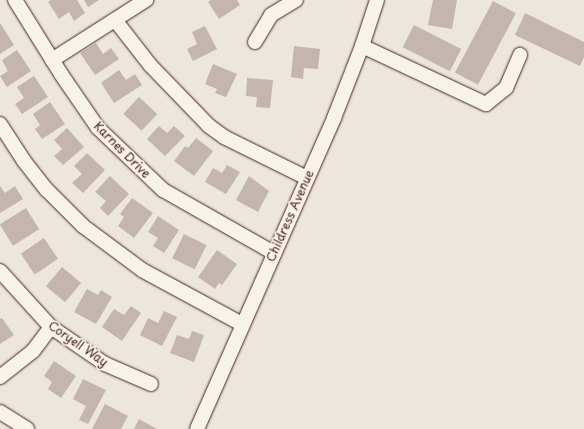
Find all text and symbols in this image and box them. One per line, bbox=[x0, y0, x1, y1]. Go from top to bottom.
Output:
street label: Karnes Drive bbox=[91, 119, 153, 181]
street label: Childress Avenue bbox=[263, 168, 317, 264]
street label: Coryell Way bbox=[45, 318, 111, 370]

